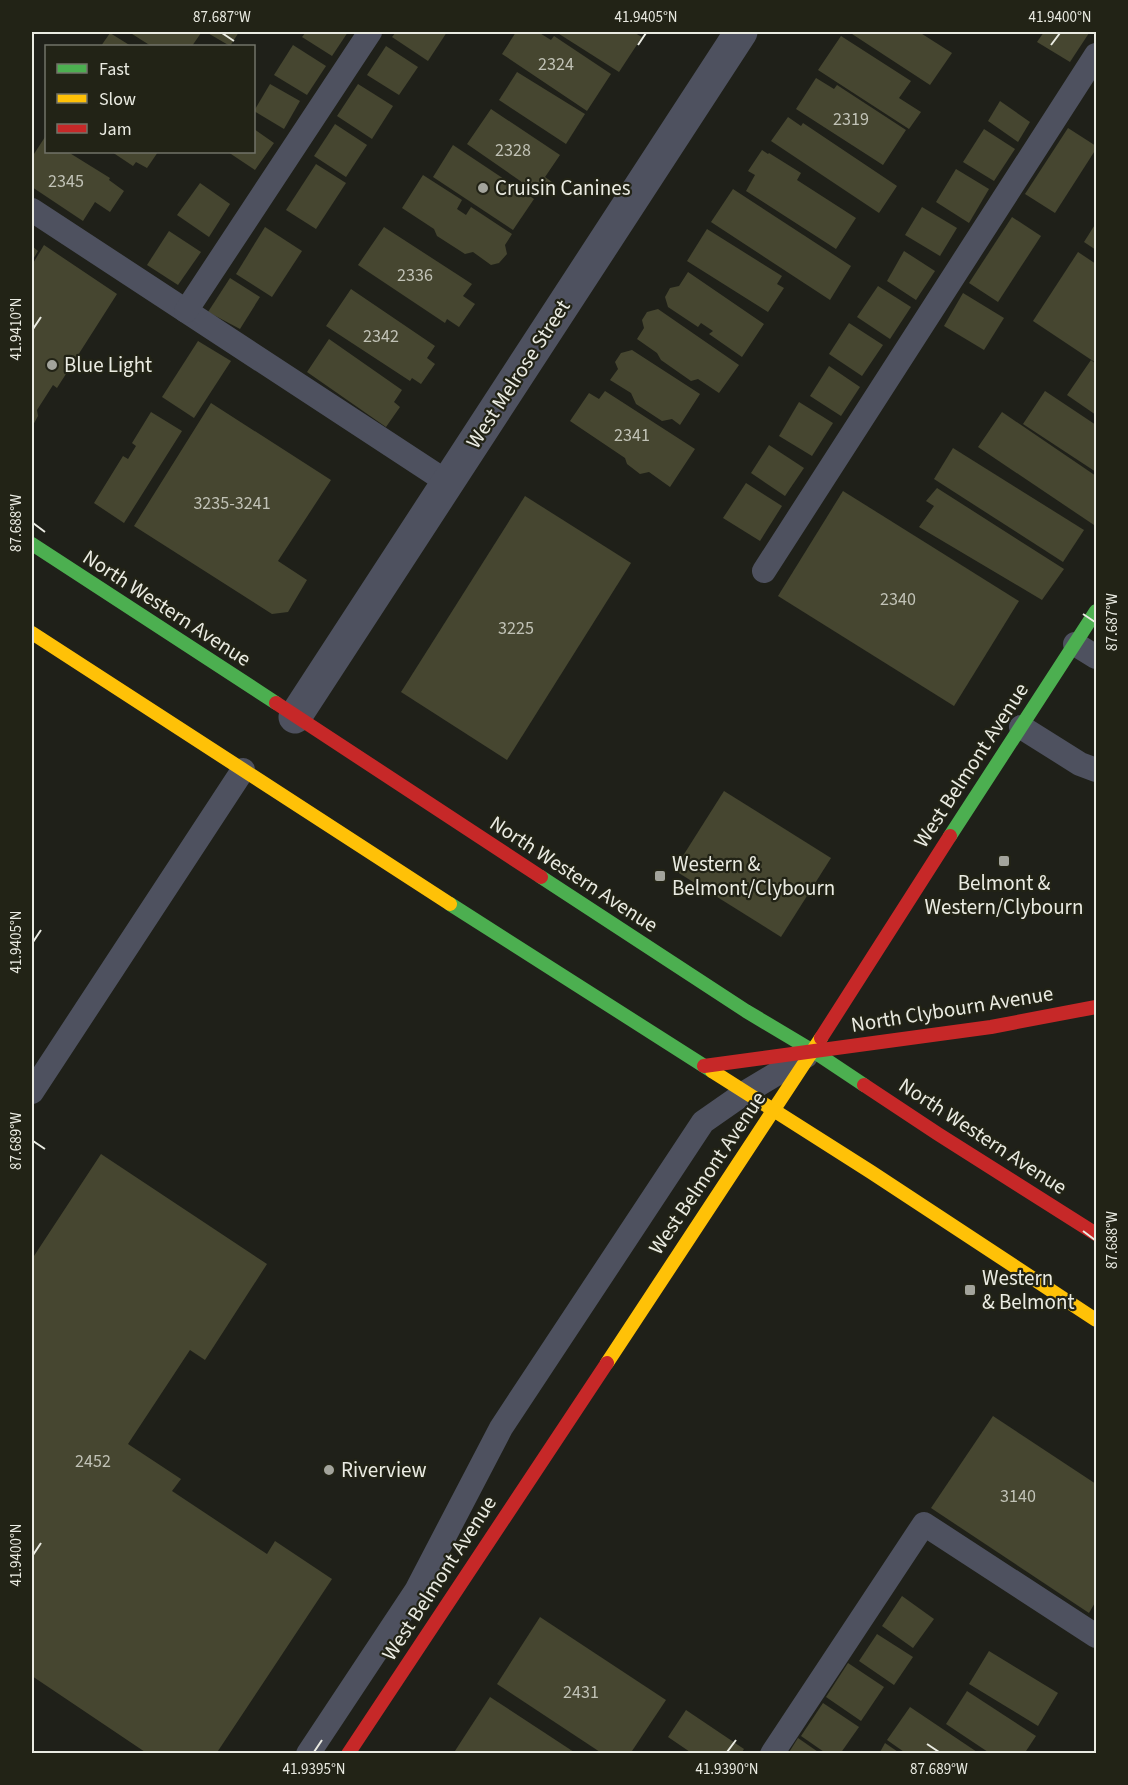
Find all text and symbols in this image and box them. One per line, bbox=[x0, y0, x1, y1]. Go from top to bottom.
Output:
text: 87.687°W bbox=[193, 7, 251, 28]
text: 41.9405°N bbox=[614, 7, 678, 28]
text: 41.9400°N bbox=[1028, 7, 1092, 28]
legend bbox=[45, 45, 255, 153]
house number: 2324 bbox=[538, 52, 574, 77]
text: Fast bbox=[99, 57, 130, 82]
text: Slow bbox=[99, 87, 136, 112]
house number: 2319 bbox=[833, 107, 869, 132]
text: Jam bbox=[99, 117, 132, 142]
house number: 2328 bbox=[495, 138, 531, 163]
house number: 2345 bbox=[48, 169, 84, 194]
place label: Cruisin Canines bbox=[495, 173, 631, 203]
marker: Cruisin Canines bbox=[476, 181, 490, 195]
house number: 2336 bbox=[397, 263, 433, 288]
street label: West Melrose Street bbox=[459, 294, 577, 454]
text: 41.9410°N bbox=[6, 297, 27, 361]
house number: 2342 bbox=[363, 324, 399, 349]
place label: Blue Light bbox=[64, 350, 152, 380]
marker: Blue Light bbox=[45, 358, 59, 372]
house number: 2341 bbox=[614, 423, 650, 448]
house number: 3235-3241 bbox=[193, 491, 271, 516]
text: 87.688°W bbox=[6, 494, 27, 552]
street label: North Western Avenue bbox=[77, 542, 257, 674]
house number: 2340 bbox=[880, 587, 916, 612]
text: 87.687°W bbox=[1102, 593, 1123, 651]
house number: 3225 bbox=[498, 616, 534, 641]
street label: West Belmont Avenue bbox=[906, 677, 1036, 853]
street label: North Western Avenue bbox=[484, 808, 664, 940]
place label: Western & Belmont/Clybourn bbox=[672, 849, 835, 903]
marker: Belmont & Western/Clybourn bbox=[997, 854, 1011, 868]
place label: Belmont & Western/Clybourn bbox=[925, 868, 1083, 922]
marker: Western & Belmont/Clybourn bbox=[653, 869, 667, 883]
text: 41.9405°N bbox=[6, 910, 27, 974]
street label: North Clybourn Avenue bbox=[849, 978, 1055, 1040]
street label: North Western Avenue bbox=[893, 1070, 1073, 1202]
street label: West Belmont Avenue bbox=[641, 1085, 773, 1261]
text: 87.689°W bbox=[6, 1112, 27, 1170]
text: 87.688°W bbox=[1102, 1211, 1123, 1269]
place label: Western & Belmont bbox=[982, 1263, 1074, 1317]
marker: Western & Belmont bbox=[963, 1283, 977, 1297]
house number: 2452 bbox=[75, 1449, 111, 1474]
place label: Riverview bbox=[341, 1455, 427, 1485]
marker: Riverview bbox=[322, 1463, 336, 1477]
house number: 3140 bbox=[1000, 1484, 1036, 1509]
street label: West Belmont Avenue bbox=[374, 1490, 504, 1666]
text: 41.9400°N bbox=[6, 1523, 27, 1587]
house number: 2431 bbox=[563, 1680, 599, 1705]
text: 41.9395°N bbox=[282, 1759, 346, 1780]
text: 41.9390°N bbox=[695, 1759, 759, 1780]
text: 87.689°W bbox=[910, 1759, 968, 1780]

